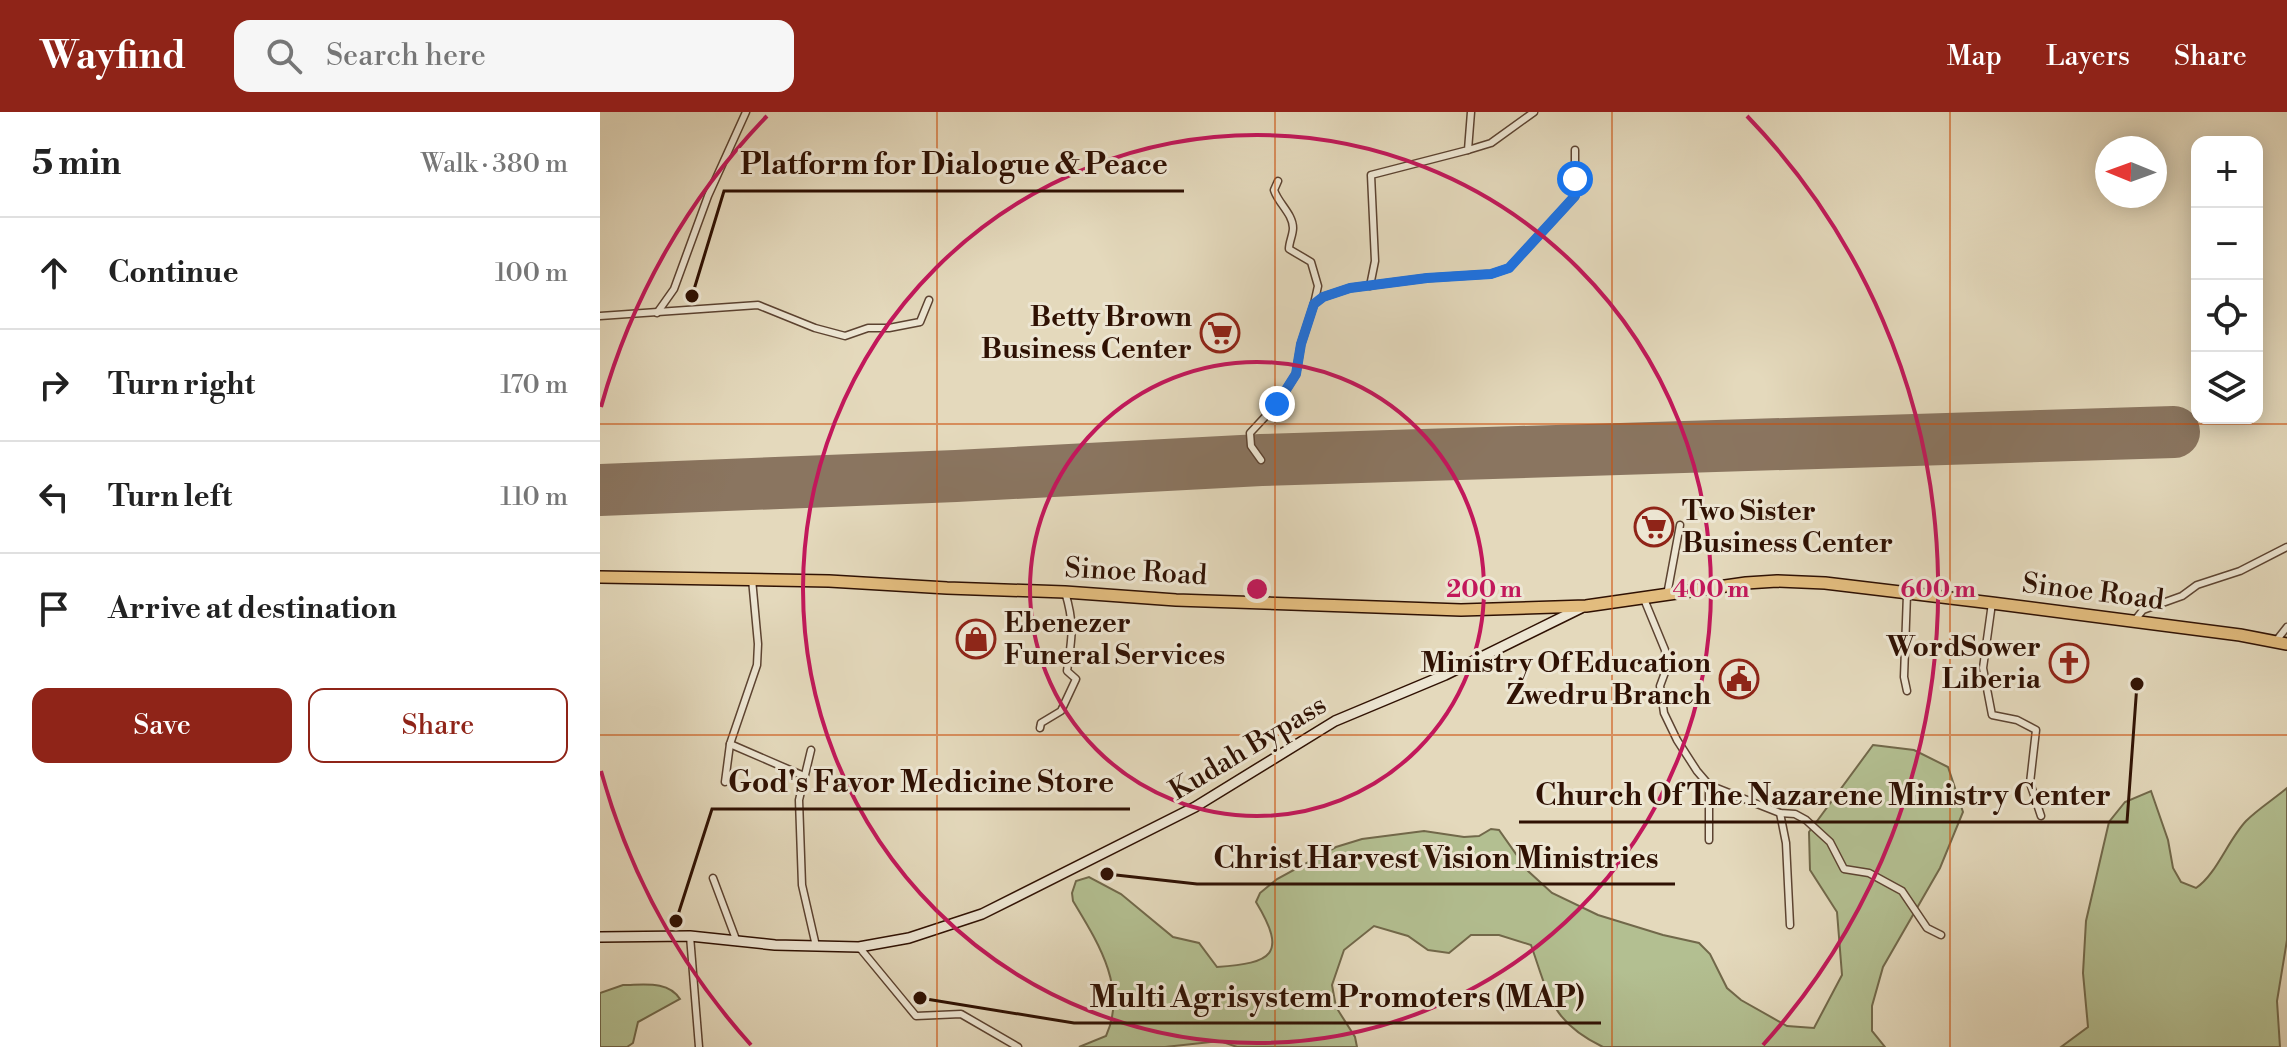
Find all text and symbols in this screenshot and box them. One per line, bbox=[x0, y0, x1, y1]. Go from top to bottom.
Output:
search box bbox=[234, 20, 794, 92]
text: Wayfind bbox=[40, 33, 186, 80]
icon: search bbox=[262, 34, 306, 78]
text: Search here bbox=[326, 37, 486, 75]
text: Map bbox=[1947, 39, 2002, 74]
text: Layers bbox=[2046, 39, 2130, 74]
text: Share bbox=[2174, 39, 2247, 74]
north arrow bbox=[2095, 136, 2167, 208]
map controls bbox=[2191, 136, 2263, 424]
button: + bbox=[2191, 136, 2263, 208]
callout: Platform for Dialogue & Peace bbox=[724, 137, 1184, 191]
text: 5 min bbox=[32, 143, 121, 185]
text: Platform for Dialogue & Peace bbox=[740, 146, 1168, 184]
text: Walk · 380 m bbox=[421, 148, 568, 180]
route start bbox=[1557, 161, 1593, 197]
button: − bbox=[2191, 208, 2263, 280]
icon: ahead bbox=[32, 251, 76, 295]
text: Continue bbox=[108, 254, 239, 292]
text: 100 m bbox=[495, 257, 568, 289]
button: locate bbox=[2191, 280, 2263, 352]
place label: Betty Brown Business Center bbox=[981, 300, 1192, 367]
supermarket icon: Betty Brown Business Center bbox=[1199, 312, 1241, 354]
button: layers bbox=[2191, 352, 2263, 424]
icon: right bbox=[32, 363, 76, 407]
text: Turn right bbox=[108, 366, 255, 404]
text: 170 m bbox=[500, 369, 568, 401]
route end bbox=[1259, 386, 1295, 422]
icon: left bbox=[32, 475, 76, 519]
text: Turn left bbox=[108, 478, 232, 516]
text: 110 m bbox=[500, 481, 568, 513]
place label: Two Sister Business Center bbox=[1682, 494, 1893, 561]
supermarket icon: Two Sister Business Center bbox=[1633, 506, 1675, 548]
street label: Sinoe Road bbox=[1064, 551, 1208, 593]
street label: Sinoe Road bbox=[2020, 566, 2166, 618]
centre of rings bbox=[1243, 575, 1271, 603]
text: 200 m bbox=[1446, 575, 1522, 605]
text: 400 m bbox=[1673, 575, 1749, 605]
text: 600 m bbox=[1900, 575, 1976, 605]
icon: arrive bbox=[32, 587, 76, 631]
text: Arrive at destination bbox=[108, 590, 397, 628]
place label: Ebenezer Funeral Services bbox=[1004, 606, 1225, 673]
shop icon: Ebenezer Funeral Services bbox=[955, 618, 997, 660]
place label: WordSower Liberia bbox=[1885, 630, 2042, 697]
church icon: WordSower Liberia bbox=[2048, 642, 2090, 684]
place label: Ministry Of Education Zwedru Branch bbox=[1420, 646, 1711, 713]
public building icon: Ministry Of Education Zwedru Branch bbox=[1718, 658, 1760, 700]
street label: Kudah Bypass bbox=[1163, 687, 1333, 809]
button: Save bbox=[32, 688, 292, 763]
button: Share bbox=[308, 688, 568, 763]
callout: God's Favor Medicine Store bbox=[712, 755, 1130, 809]
text: God's Favor Medicine Store bbox=[728, 764, 1114, 802]
callout: Church Of The Nazarene Ministry Center bbox=[1519, 768, 2127, 822]
text: Church Of The Nazarene Ministry Center bbox=[1535, 777, 2111, 815]
callout: Christ Harvest Vision Ministries bbox=[1197, 830, 1675, 884]
text: Christ Harvest Vision Ministries bbox=[1213, 840, 1659, 878]
callout: Multi Agrisystem Promoters (MAP) bbox=[1074, 969, 1601, 1023]
text: Multi Agrisystem Promoters (MAP) bbox=[1090, 979, 1584, 1017]

